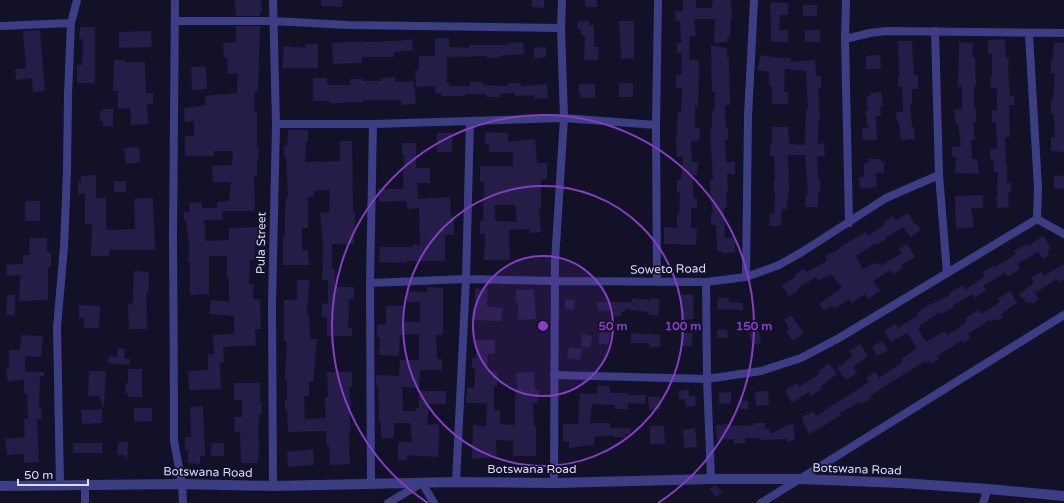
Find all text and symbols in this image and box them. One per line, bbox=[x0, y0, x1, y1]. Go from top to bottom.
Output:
street label: Pula Street bbox=[253, 211, 269, 274]
street label: Soweto Road bbox=[630, 261, 706, 277]
centre of rings bbox=[536, 319, 550, 333]
text: 50 m bbox=[598, 319, 628, 333]
text: 100 m bbox=[665, 319, 701, 333]
text: 150 m bbox=[736, 319, 772, 333]
street label: Botswana Road bbox=[812, 460, 902, 478]
scale bar bbox=[18, 461, 88, 487]
street label: Botswana Road bbox=[487, 462, 577, 476]
street label: Botswana Road bbox=[163, 464, 253, 480]
text: 50 m bbox=[24, 468, 53, 482]

